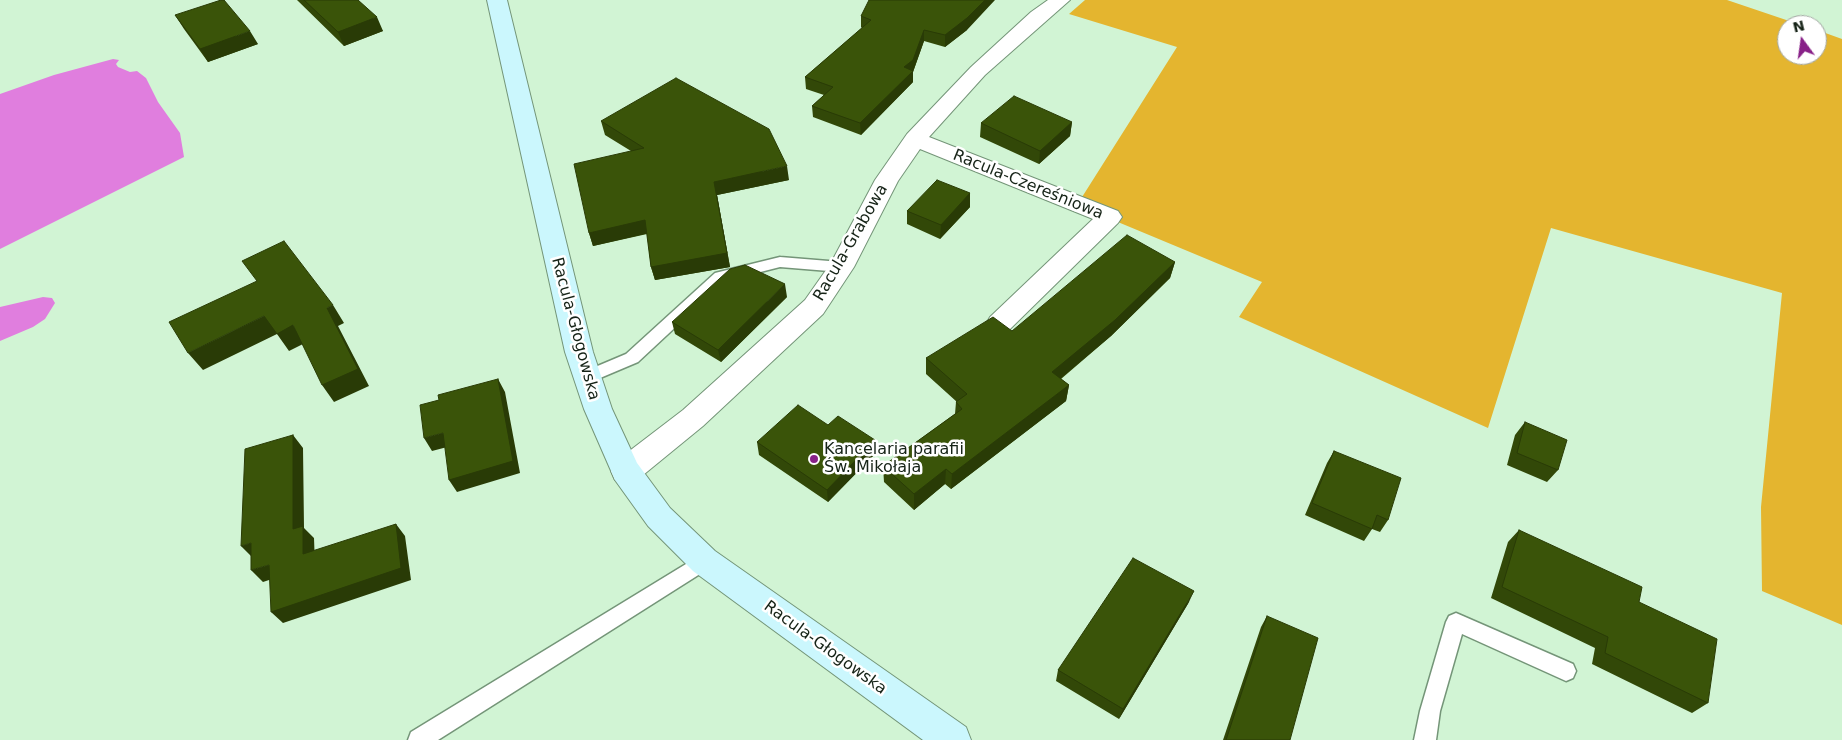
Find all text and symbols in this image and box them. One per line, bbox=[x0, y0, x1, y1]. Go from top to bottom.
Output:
north arrow bbox=[1777, 15, 1827, 65]
text: N bbox=[1791, 17, 1806, 36]
street label: Racula-Czereśniowa bbox=[950, 146, 1106, 224]
street label: Racula-Grabowa bbox=[810, 181, 892, 305]
street label: Racula-Głogowska bbox=[547, 256, 603, 402]
place label: Kancelaria parafii Św. Mikołaja bbox=[824, 440, 964, 478]
marker: Kancelaria parafii Św. Mikołaja bbox=[808, 453, 820, 465]
street label: Racula-Głogowska bbox=[760, 597, 890, 699]

